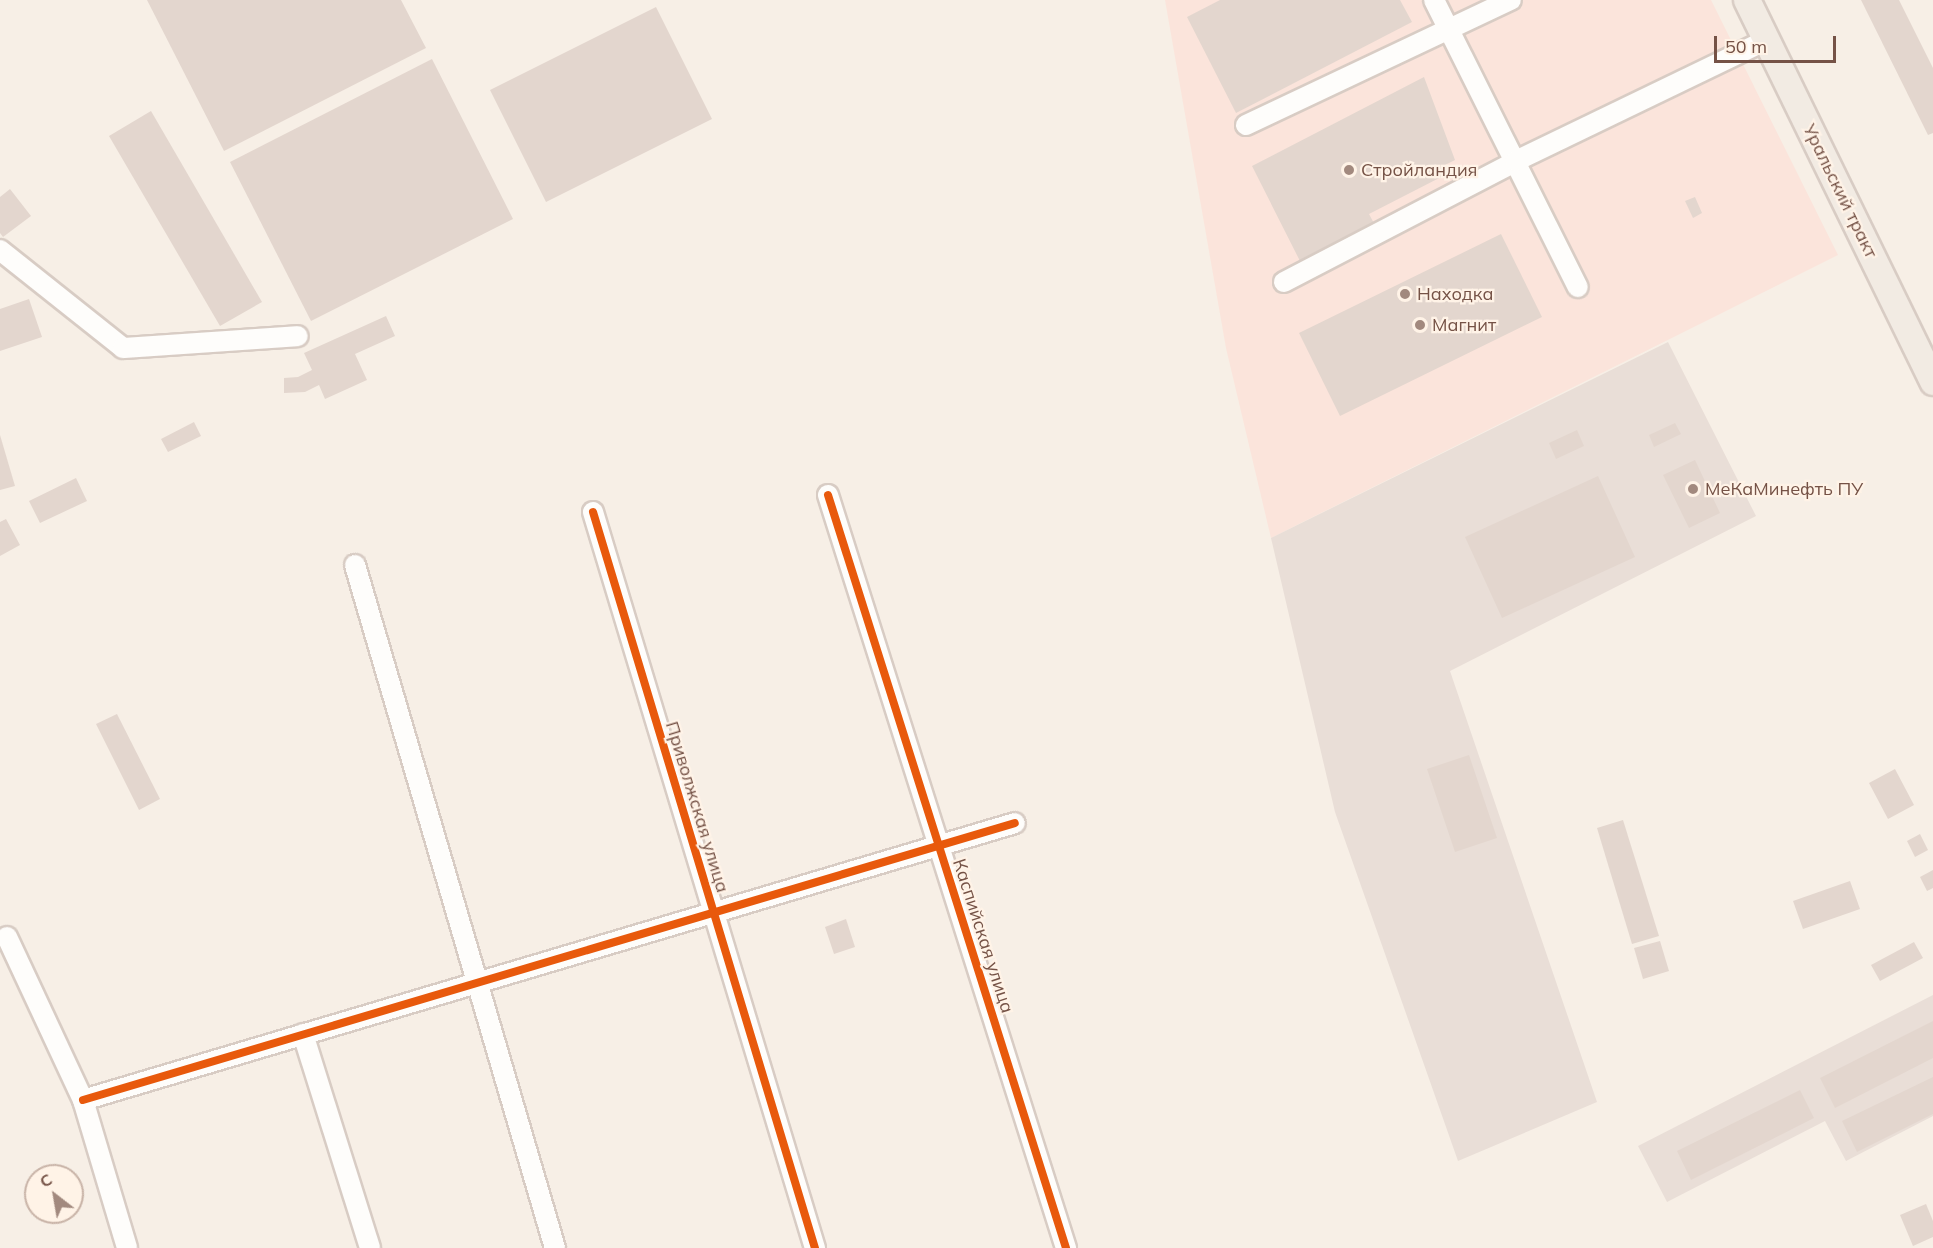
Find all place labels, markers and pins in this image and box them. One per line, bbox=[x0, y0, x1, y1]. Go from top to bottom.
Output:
place label: Стройландия bbox=[1361, 159, 1477, 181]
marker: Стройландия bbox=[1342, 163, 1356, 177]
place label: Находка bbox=[1417, 283, 1493, 305]
marker: Находка bbox=[1398, 287, 1412, 301]
place label: Магнит bbox=[1432, 314, 1496, 336]
marker: Магнит bbox=[1413, 318, 1427, 332]
place label: МеКаМинефть ПУ bbox=[1705, 478, 1863, 500]
marker: МеКаМинефть ПУ bbox=[1686, 482, 1700, 496]

